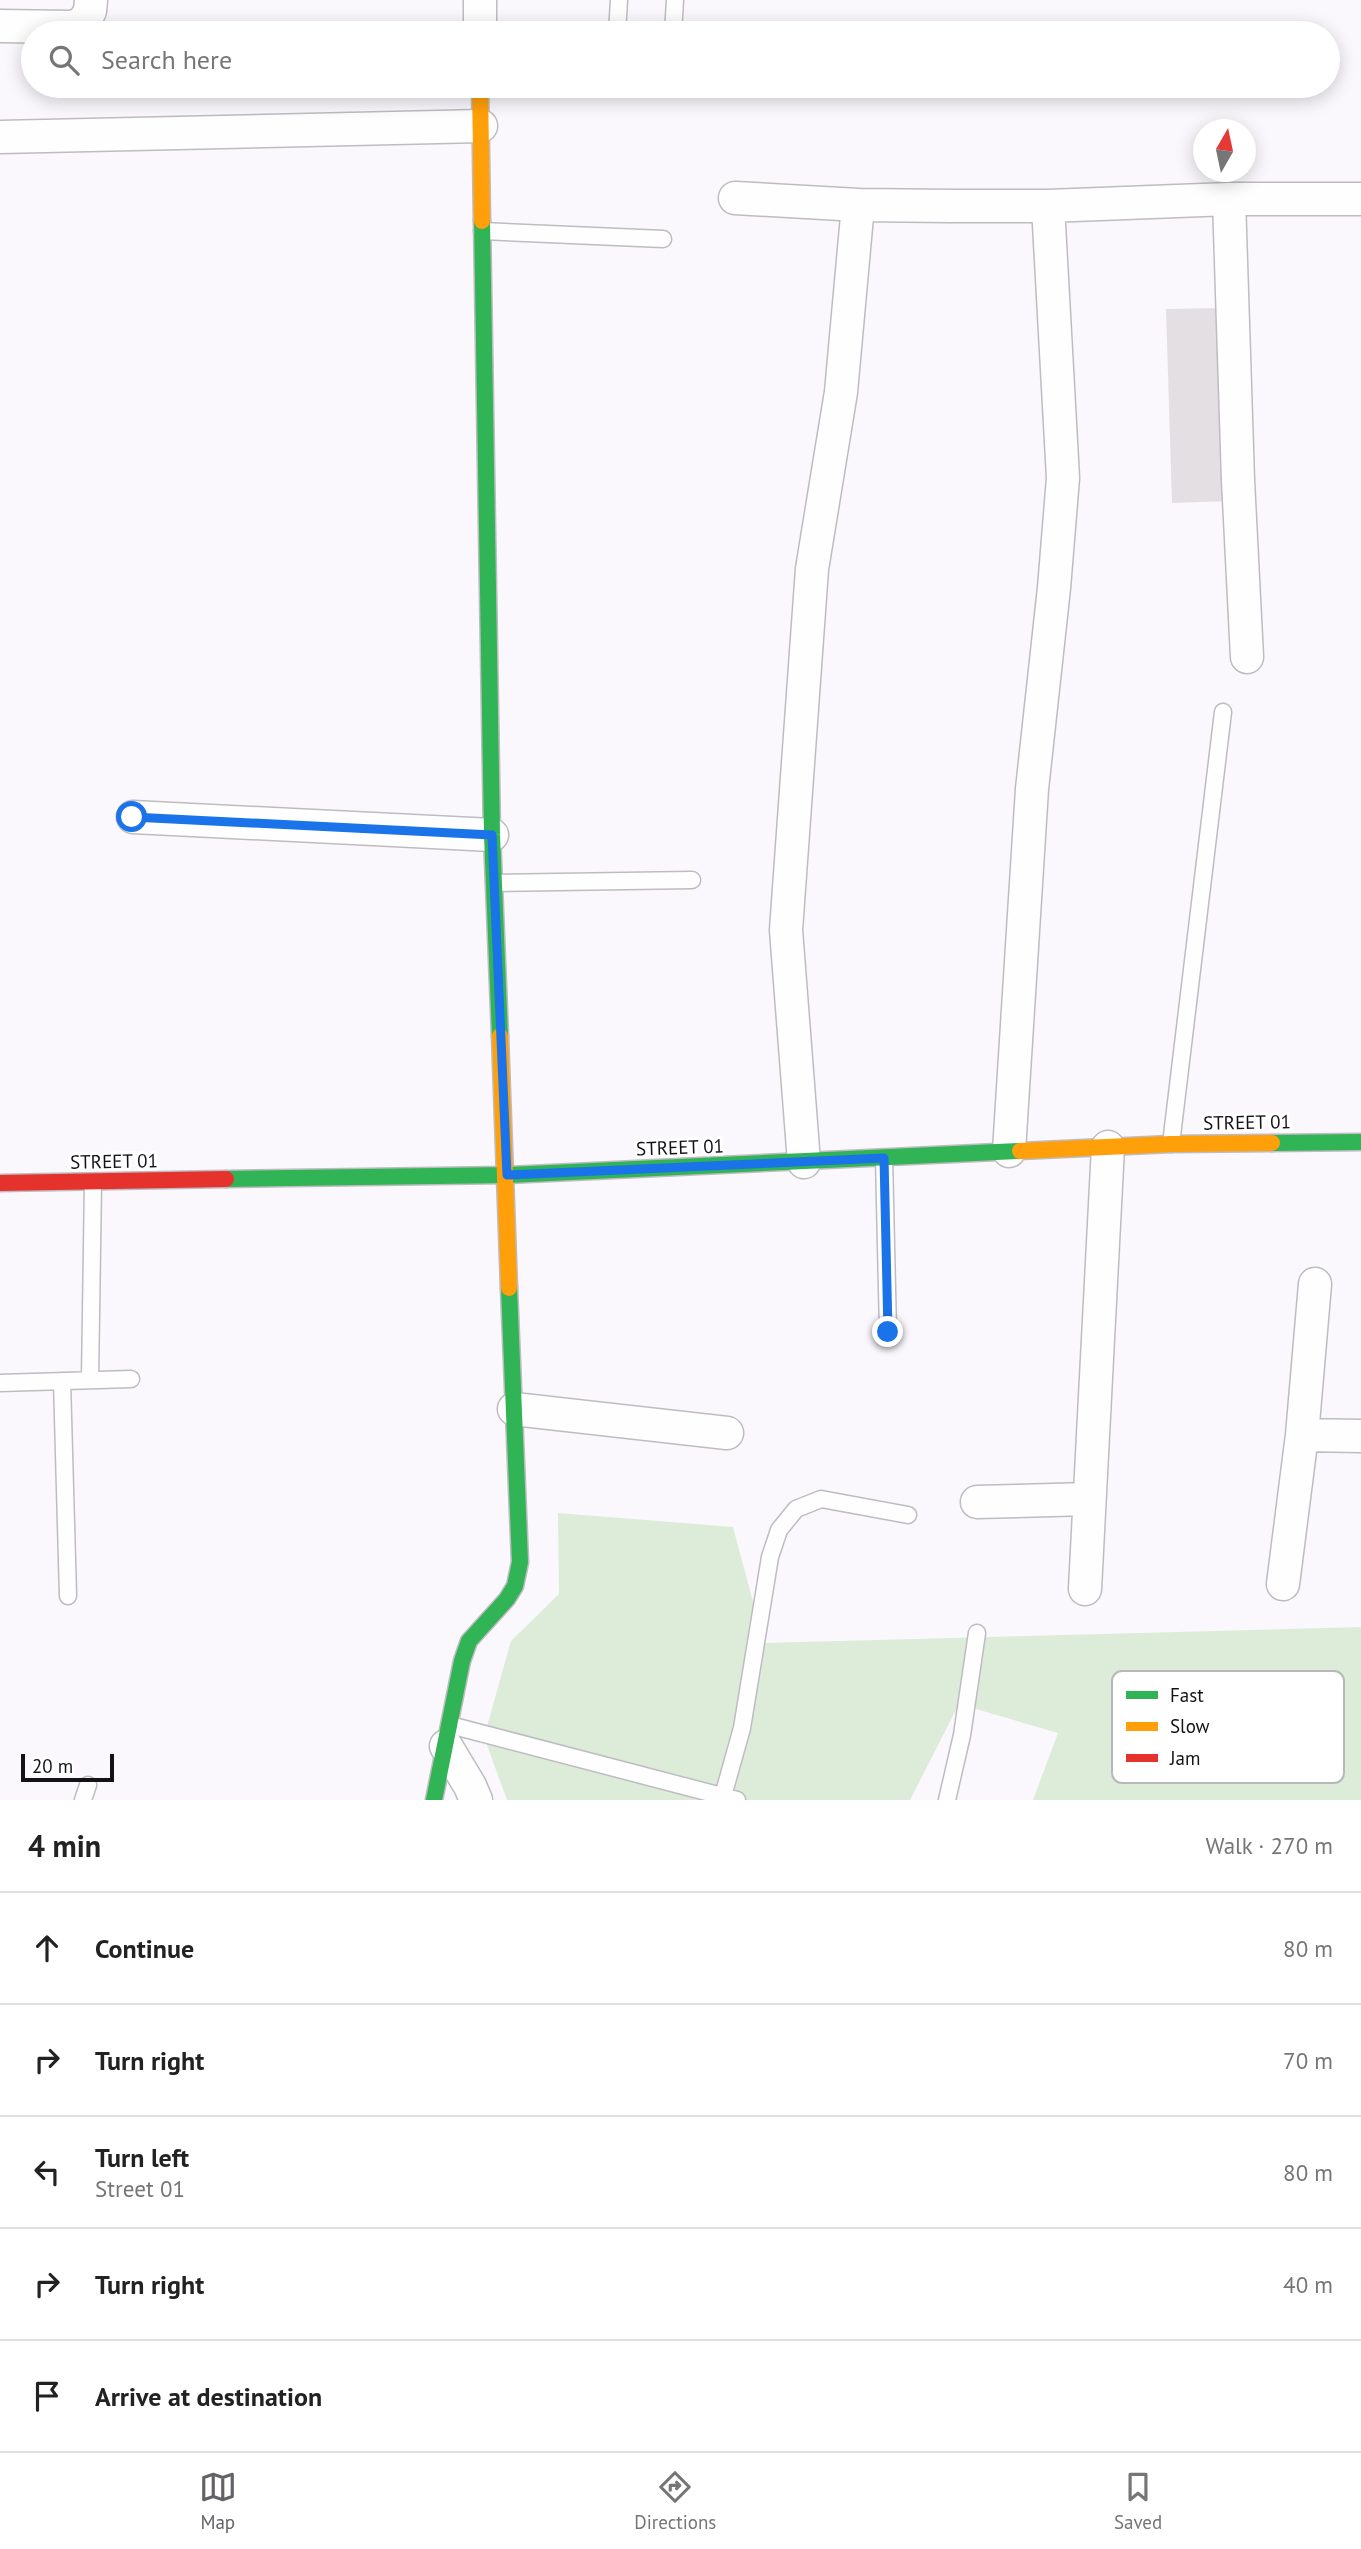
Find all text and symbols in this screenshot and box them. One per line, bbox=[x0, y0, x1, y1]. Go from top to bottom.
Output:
search box bbox=[21, 21, 1340, 98]
icon: search bbox=[45, 41, 83, 79]
text: Search here bbox=[101, 43, 232, 76]
north arrow bbox=[1193, 119, 1256, 182]
route start bbox=[116, 801, 147, 832]
street label: STREET 01 bbox=[1203, 1109, 1291, 1135]
street label: STREET 01 bbox=[636, 1133, 724, 1161]
street label: STREET 01 bbox=[70, 1148, 158, 1174]
route end bbox=[872, 1316, 903, 1347]
legend bbox=[1112, 1671, 1344, 1783]
text: Fast bbox=[1170, 1683, 1204, 1707]
text: Slow bbox=[1170, 1714, 1210, 1738]
text: Jam bbox=[1169, 1746, 1200, 1770]
scale bar bbox=[21, 1751, 114, 1783]
text: 20 m bbox=[32, 1754, 73, 1778]
text: 4 min bbox=[28, 1826, 101, 1865]
text: Walk · 270 m bbox=[1206, 1831, 1333, 1860]
icon: ahead bbox=[28, 1929, 66, 1967]
text: Continue bbox=[95, 1932, 194, 1965]
text: 80 m bbox=[1283, 1934, 1333, 1963]
icon: right bbox=[28, 2041, 66, 2079]
text: Turn right bbox=[95, 2044, 204, 2077]
text: 70 m bbox=[1283, 2046, 1333, 2075]
text: Turn left bbox=[95, 2141, 189, 2174]
icon: left bbox=[28, 2153, 66, 2191]
text: 80 m bbox=[1283, 2158, 1333, 2187]
text: Street 01 bbox=[95, 2174, 185, 2203]
icon: right bbox=[28, 2265, 66, 2303]
text: Turn right bbox=[95, 2268, 204, 2301]
text: 40 m bbox=[1283, 2270, 1333, 2299]
icon: arrive bbox=[28, 2377, 66, 2415]
text: Arrive at destination bbox=[95, 2380, 322, 2413]
tab: Map bbox=[199, 2468, 237, 2534]
tab: Directions bbox=[634, 2468, 716, 2534]
tab: Saved bbox=[1114, 2468, 1162, 2534]

